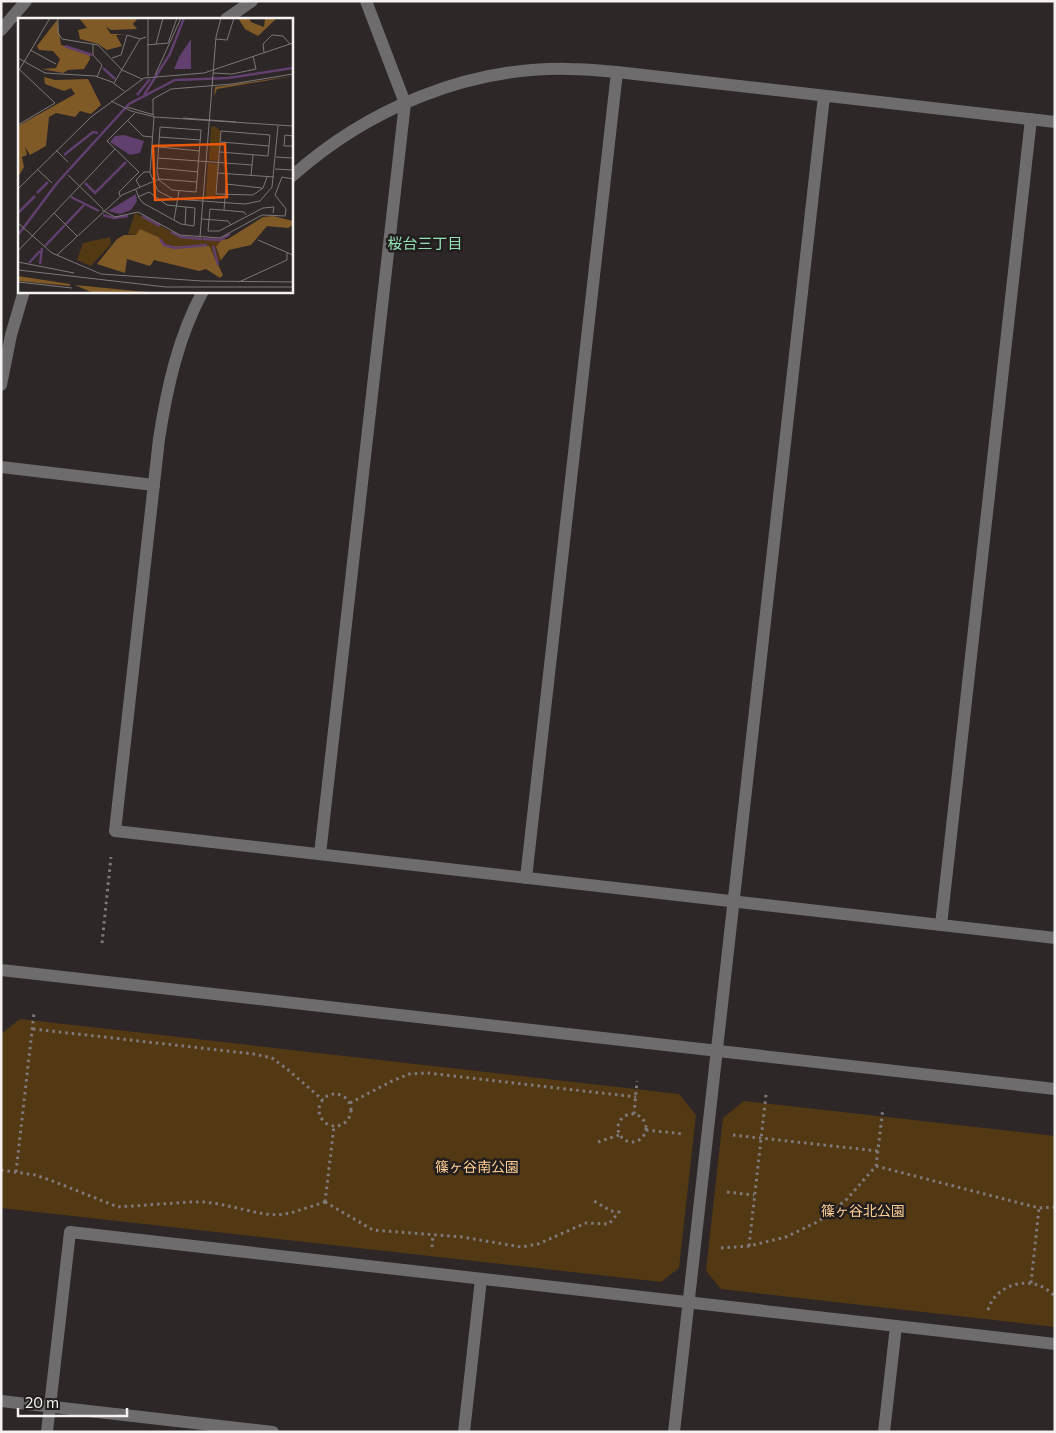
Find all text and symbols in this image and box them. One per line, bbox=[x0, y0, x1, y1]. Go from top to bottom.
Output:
inset map bbox=[18, 18, 292, 292]
district label: 桜台三丁目 bbox=[387, 234, 463, 252]
park label: 篠ヶ谷南公園 bbox=[435, 1158, 519, 1175]
park label: 篠ヶ谷北公園 bbox=[821, 1202, 905, 1219]
scale bar bbox=[18, 1386, 126, 1418]
text: 20 m bbox=[25, 1393, 59, 1411]

